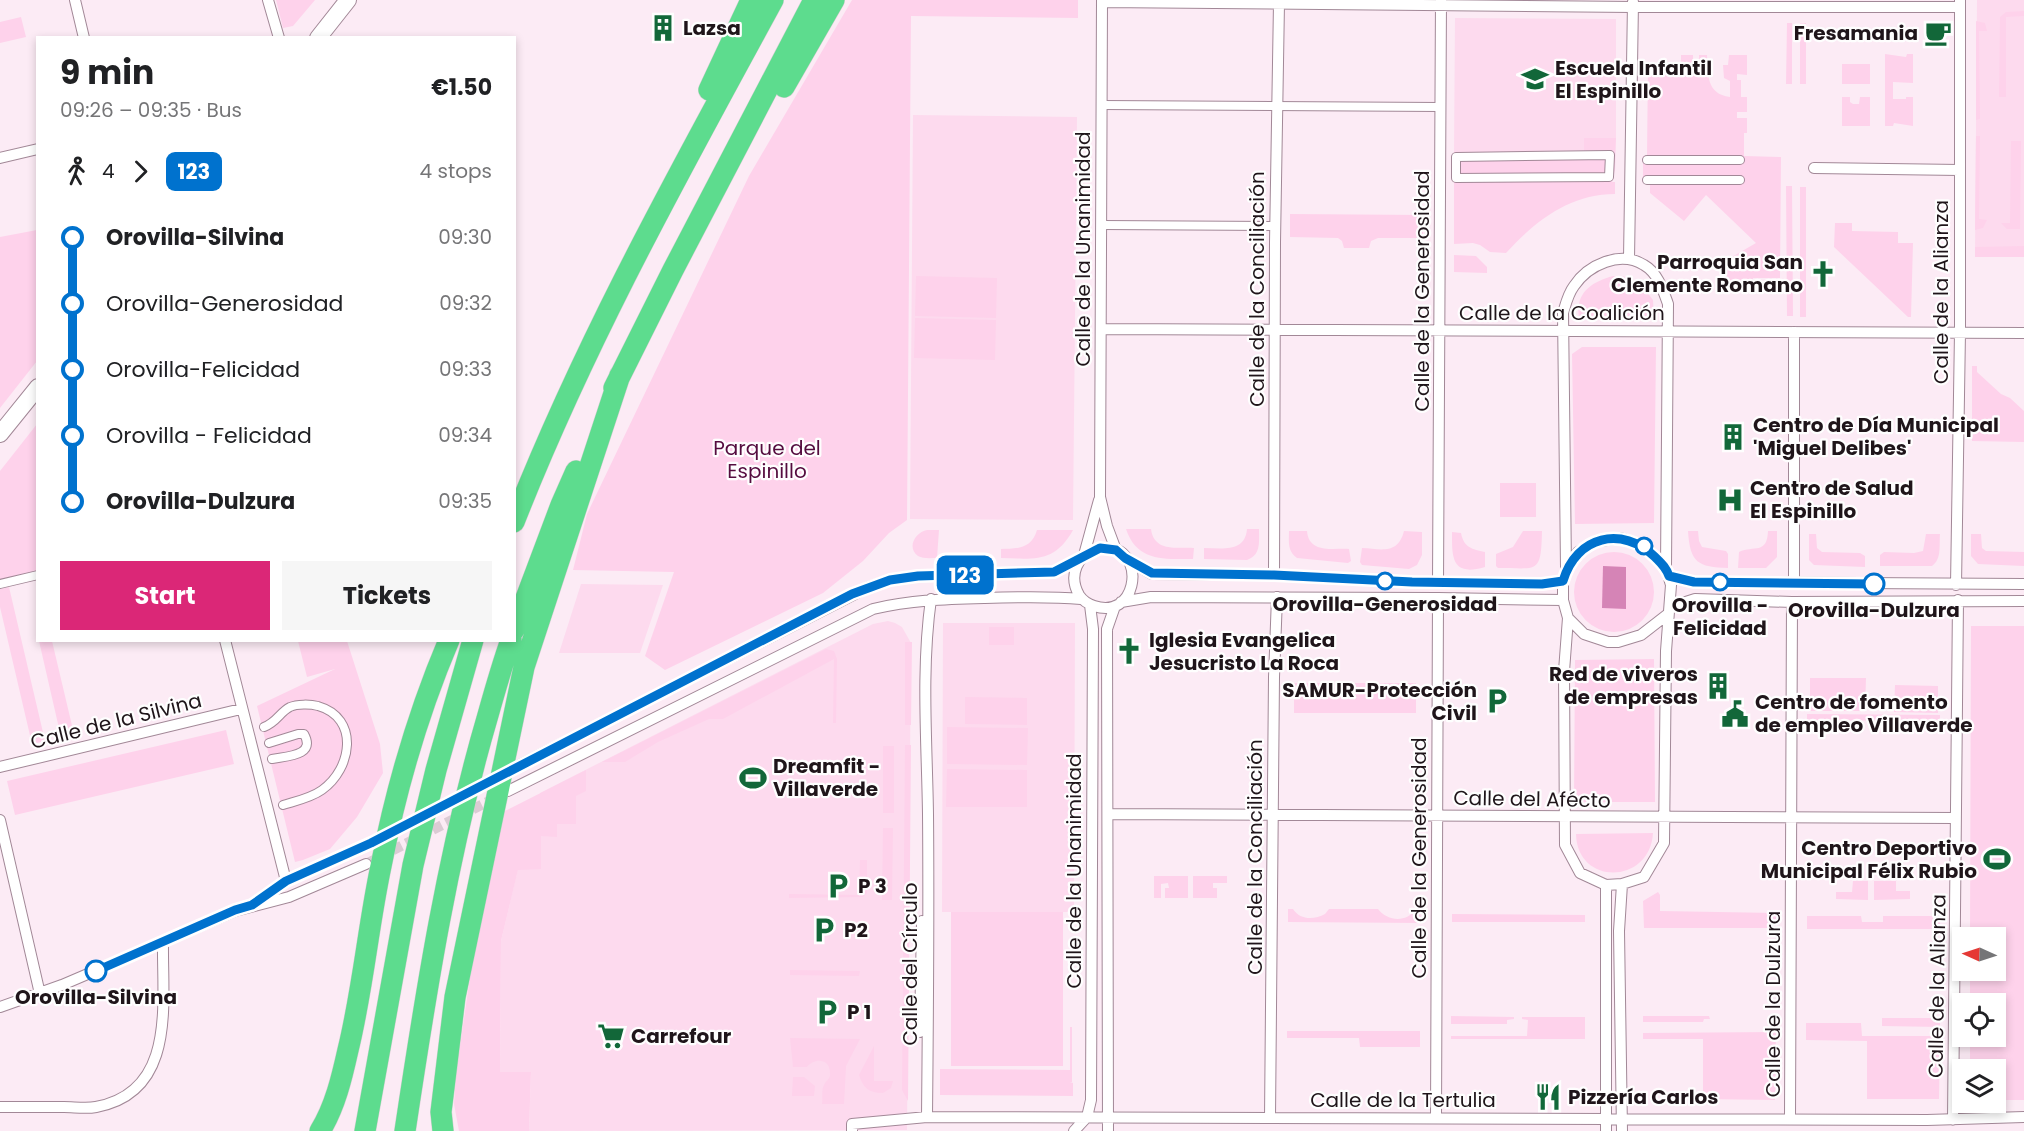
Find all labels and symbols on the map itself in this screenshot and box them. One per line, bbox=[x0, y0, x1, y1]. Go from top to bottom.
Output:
building icon: Lazsa bbox=[648, 13, 678, 43]
place label: Lazsa bbox=[683, 14, 741, 42]
cafe icon: Fresamania bbox=[1923, 18, 1953, 48]
place label: Fresamania bbox=[1794, 19, 1918, 47]
place label: Escuela Infantil El Espinillo bbox=[1555, 54, 1712, 105]
school or university icon: Escuela Infantil El Espinillo bbox=[1520, 64, 1550, 94]
street label: Calle de la Unanimidad bbox=[1069, 131, 1097, 367]
street label: Calle de la Conciliación bbox=[1243, 171, 1271, 407]
street label: Calle de la Generosidad bbox=[1408, 171, 1436, 411]
street label: Calle de la Alianza bbox=[1927, 200, 1955, 384]
place label: Parroquia San Clemente Romano bbox=[1611, 248, 1803, 299]
church icon: Parroquia San Clemente Romano bbox=[1808, 259, 1838, 289]
street label: Calle de la Coalición bbox=[1459, 299, 1665, 327]
place label: Centro de Día Municipal 'Miguel Delibes' bbox=[1753, 411, 1999, 462]
building icon: Centro de Día Municipal 'Miguel Delibes' bbox=[1718, 422, 1748, 452]
park label: Parque del Espinillo bbox=[713, 434, 821, 485]
place label: Centro de Salud El Espinillo bbox=[1750, 474, 1914, 525]
hospital icon: Centro de Salud El Espinillo bbox=[1715, 485, 1745, 515]
unlabelled marker bbox=[1635, 537, 1653, 555]
line badge: 123 bbox=[930, 556, 1000, 594]
marker: Orovilla-Generosidad bbox=[1376, 572, 1394, 590]
marker: Orovilla - Felicidad bbox=[1711, 573, 1729, 591]
marker: Orovilla-Dulzura bbox=[1863, 573, 1885, 595]
place label: Orovilla-Generosidad bbox=[1273, 590, 1497, 618]
place label: Orovilla - Felicidad bbox=[1672, 591, 1768, 642]
place label: Orovilla-Dulzura bbox=[1788, 596, 1960, 624]
place label: Iglesia Evangelica Jesucristo La Roca bbox=[1149, 626, 1339, 677]
church icon: Iglesia Evangelica Jesucristo La Roca bbox=[1114, 636, 1144, 666]
place label: Red de viveros de empresas bbox=[1549, 660, 1698, 711]
building icon: Red de viveros de empresas bbox=[1703, 671, 1733, 701]
place label: SAMUR-Protección Civil bbox=[1282, 676, 1477, 727]
street label: Calle de la Silvina bbox=[27, 686, 205, 756]
parking icon: SAMUR-Protección Civil bbox=[1482, 686, 1512, 716]
place label: Centro de fomento de empleo Villaverde bbox=[1755, 688, 1973, 739]
public building icon: Centro de fomento de empleo Villaverde bbox=[1720, 699, 1750, 729]
street label: Calle de la Generosidad bbox=[1405, 738, 1433, 978]
street label: Calle de la Conciliación bbox=[1241, 739, 1269, 975]
place label: Dreamfit - Villaverde bbox=[773, 752, 880, 803]
street label: Calle de la Unanimidad bbox=[1060, 753, 1088, 989]
sports icon: Dreamfit - Villaverde bbox=[738, 763, 768, 793]
street label: Calle del Afécto bbox=[1453, 784, 1611, 814]
place label: Centro Deportivo Municipal Félix Rubio bbox=[1761, 834, 1977, 885]
sports icon: Centro Deportivo Municipal Félix Rubio bbox=[1982, 844, 2012, 874]
parking icon: P 3 bbox=[823, 871, 853, 901]
place label: P 3 bbox=[858, 872, 887, 900]
street label: Calle del Círculo bbox=[896, 882, 924, 1046]
street label: Calle de la Alianza bbox=[1921, 894, 1953, 1078]
street label: Calle de la Dulzura bbox=[1759, 911, 1787, 1097]
parking icon: P2 bbox=[809, 915, 839, 945]
place label: P2 bbox=[844, 916, 868, 944]
north arrow bbox=[1952, 927, 2006, 981]
marker: Orovilla-Silvina bbox=[85, 960, 107, 982]
place label: Orovilla-Silvina bbox=[15, 983, 177, 1011]
parking icon: P 1 bbox=[812, 997, 842, 1027]
place label: P 1 bbox=[847, 998, 871, 1026]
supermarket icon: Carrefour bbox=[596, 1021, 626, 1051]
place label: Carrefour bbox=[631, 1022, 732, 1050]
restaurant icon: Pizzería Carlos bbox=[1533, 1082, 1563, 1112]
place label: Pizzería Carlos bbox=[1568, 1083, 1719, 1111]
street label: Calle de la Tertulia bbox=[1310, 1086, 1496, 1114]

